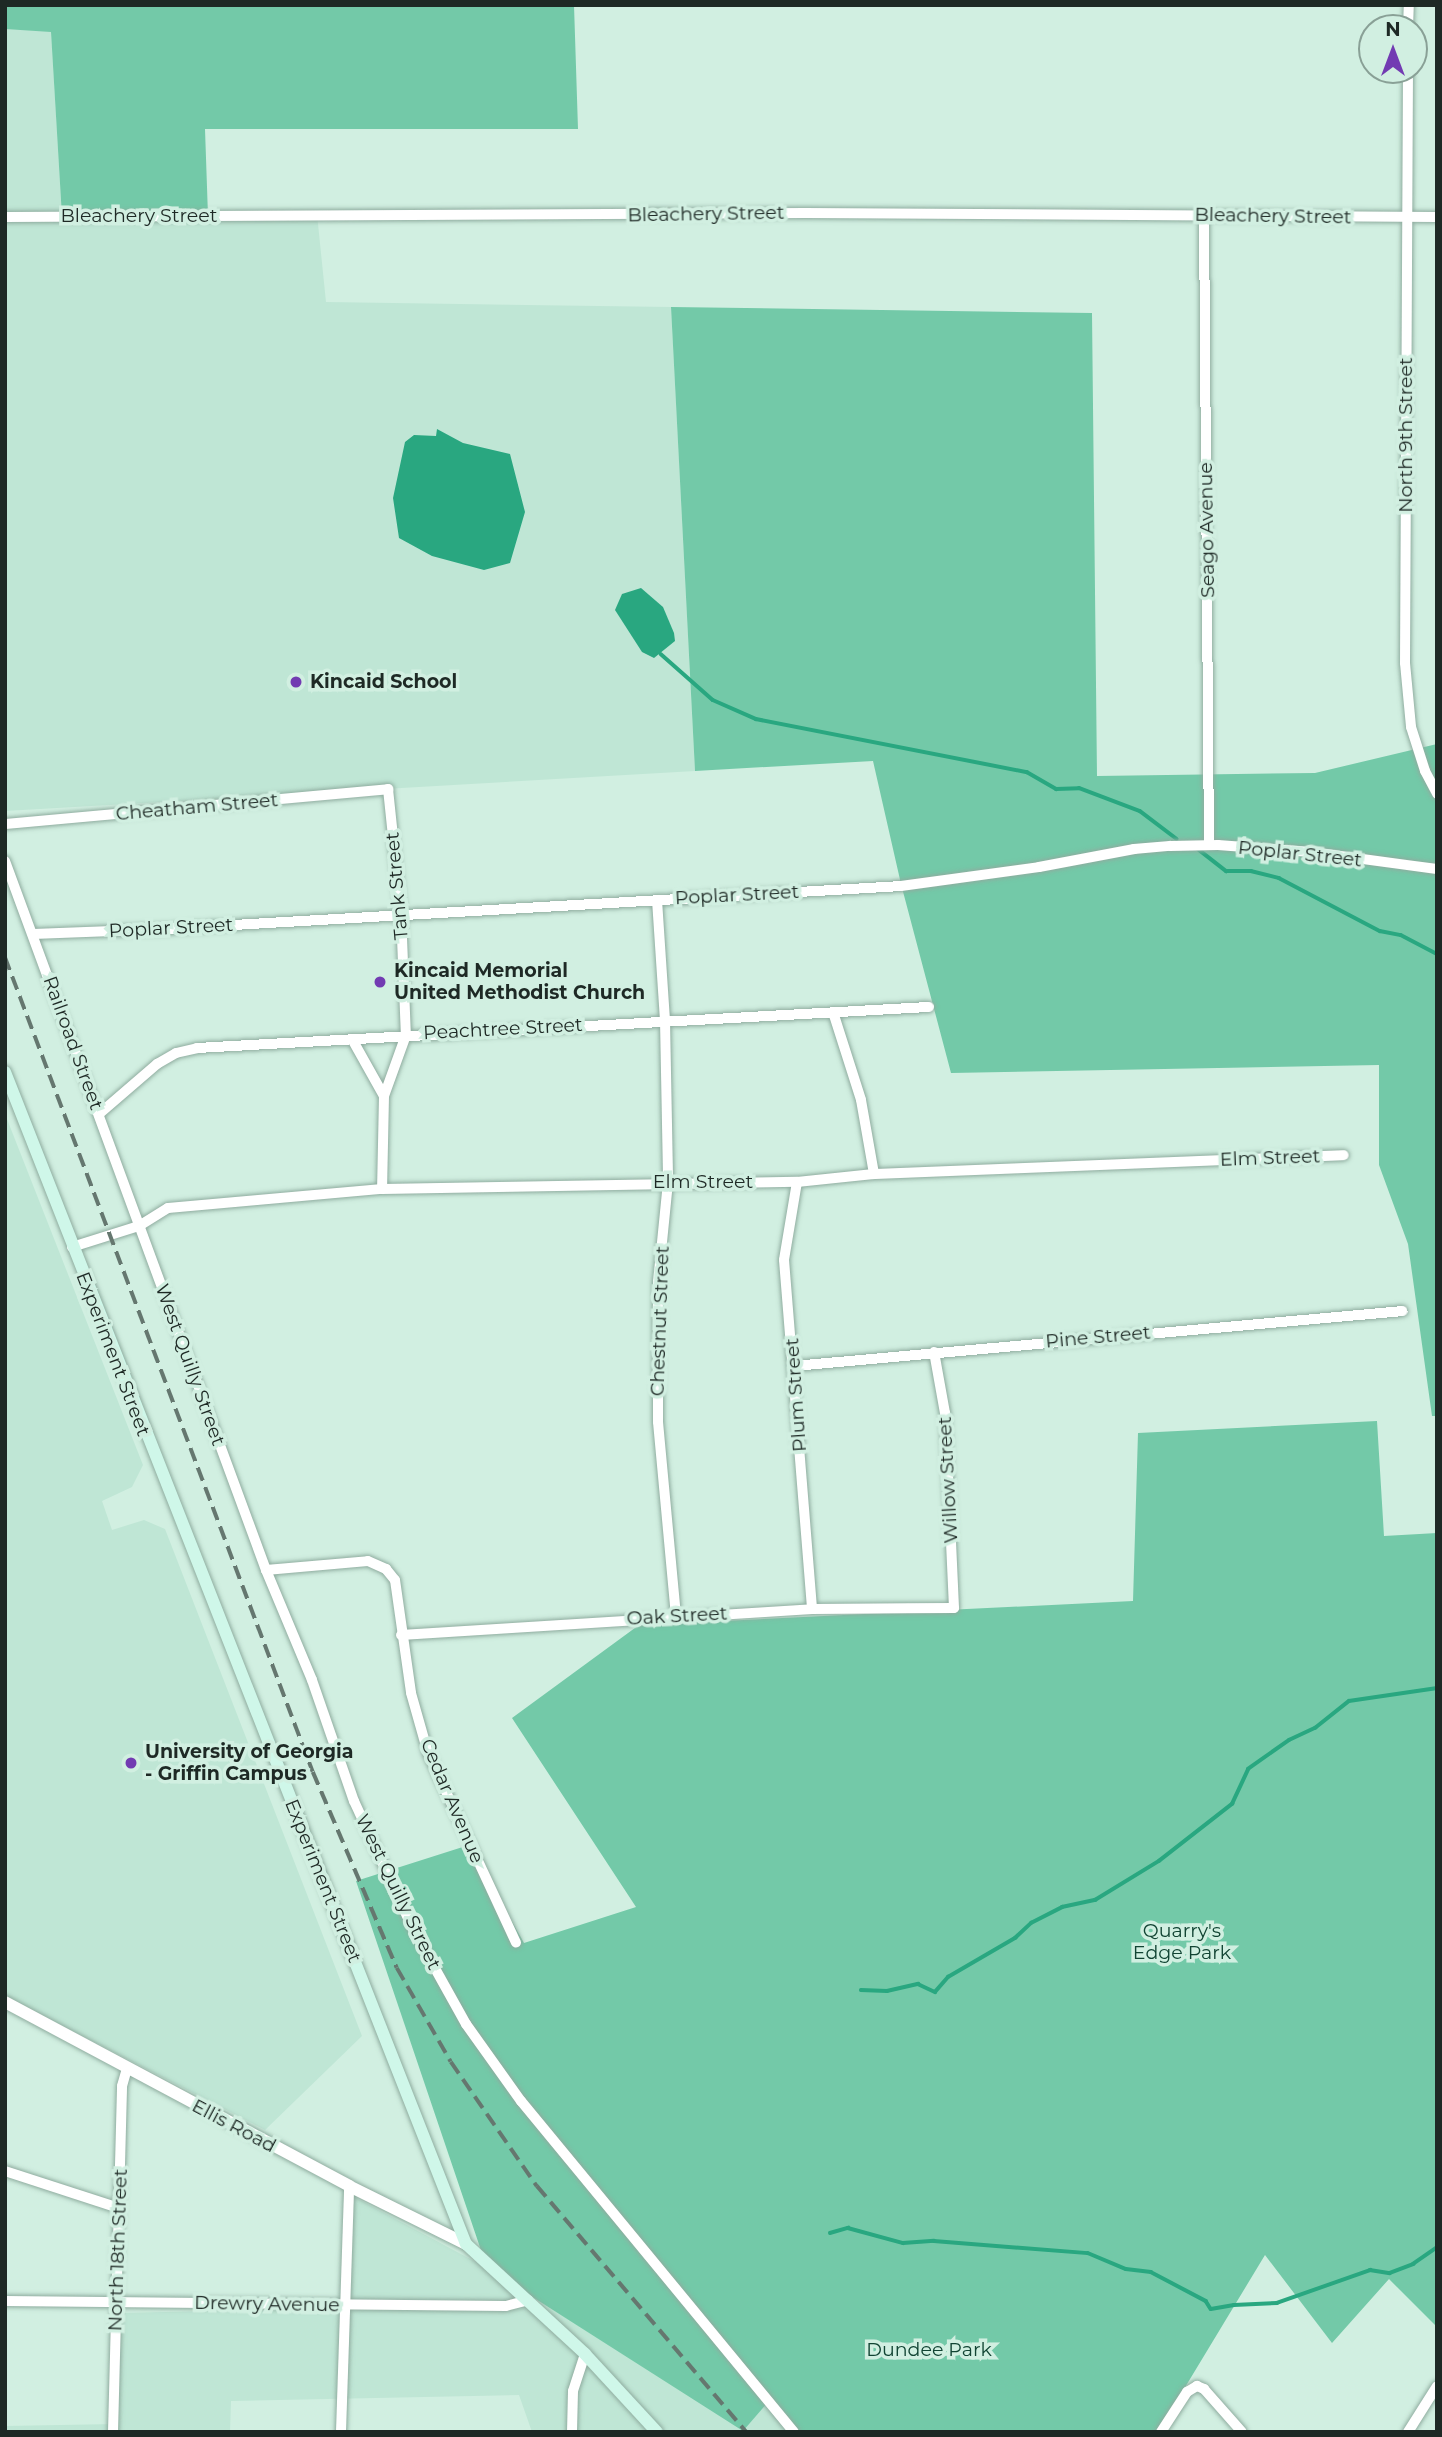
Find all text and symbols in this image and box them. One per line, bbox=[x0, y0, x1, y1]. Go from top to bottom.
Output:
north arrow bbox=[1358, 14, 1428, 84]
text: N bbox=[1385, 18, 1401, 41]
street label: Bleachery Street bbox=[627, 201, 785, 227]
street label: Bleachery Street bbox=[1194, 203, 1352, 229]
street label: Bleachery Street bbox=[61, 205, 217, 227]
street label: North 9th Street bbox=[1395, 357, 1417, 513]
street label: Seago Avenue bbox=[1194, 462, 1220, 598]
place label: Kincaid School bbox=[310, 671, 457, 693]
marker: Kincaid School bbox=[288, 674, 304, 690]
street label: Cheatham Street bbox=[115, 789, 279, 825]
street label: Tank Street bbox=[381, 831, 413, 941]
street label: Poplar Street bbox=[1237, 836, 1363, 872]
street label: Poplar Street bbox=[674, 880, 800, 910]
street label: Poplar Street bbox=[108, 913, 234, 943]
place label: Kincaid Memorial United Methodist Church bbox=[394, 960, 645, 1004]
street label: Railroad Street bbox=[38, 973, 108, 1113]
marker: Kincaid Memorial United Methodist Church bbox=[372, 974, 388, 990]
street label: Peachtree Street bbox=[423, 1013, 583, 1045]
street label: Elm Street bbox=[1219, 1145, 1321, 1171]
street label: Elm Street bbox=[653, 1171, 753, 1193]
street label: Chestnut Street bbox=[646, 1245, 674, 1397]
street label: Experiment Street bbox=[71, 1269, 155, 1439]
street label: West Quilly Street bbox=[150, 1281, 230, 1449]
street label: Pine Street bbox=[1044, 1321, 1152, 1353]
street label: Plum Street bbox=[781, 1337, 811, 1453]
street label: Willow Street bbox=[933, 1416, 963, 1544]
street label: Oak Street bbox=[626, 1602, 728, 1630]
street label: Cedar Avenue bbox=[416, 1735, 488, 1867]
place label: University of Georgia - Griffin Campus bbox=[145, 1741, 353, 1785]
marker: University of Georgia - Griffin Campus bbox=[123, 1755, 139, 1771]
street label: Experiment Street bbox=[280, 1796, 366, 1966]
street label: West Quilly Street bbox=[350, 1811, 446, 1973]
park label: Quarry's Edge Park bbox=[1133, 1920, 1231, 1964]
street label: Ellis Road bbox=[188, 2094, 280, 2158]
street label: North 18th Street bbox=[104, 2168, 132, 2332]
street label: Drewry Avenue bbox=[194, 2291, 340, 2317]
park label: Dundee Park bbox=[866, 2339, 992, 2361]

